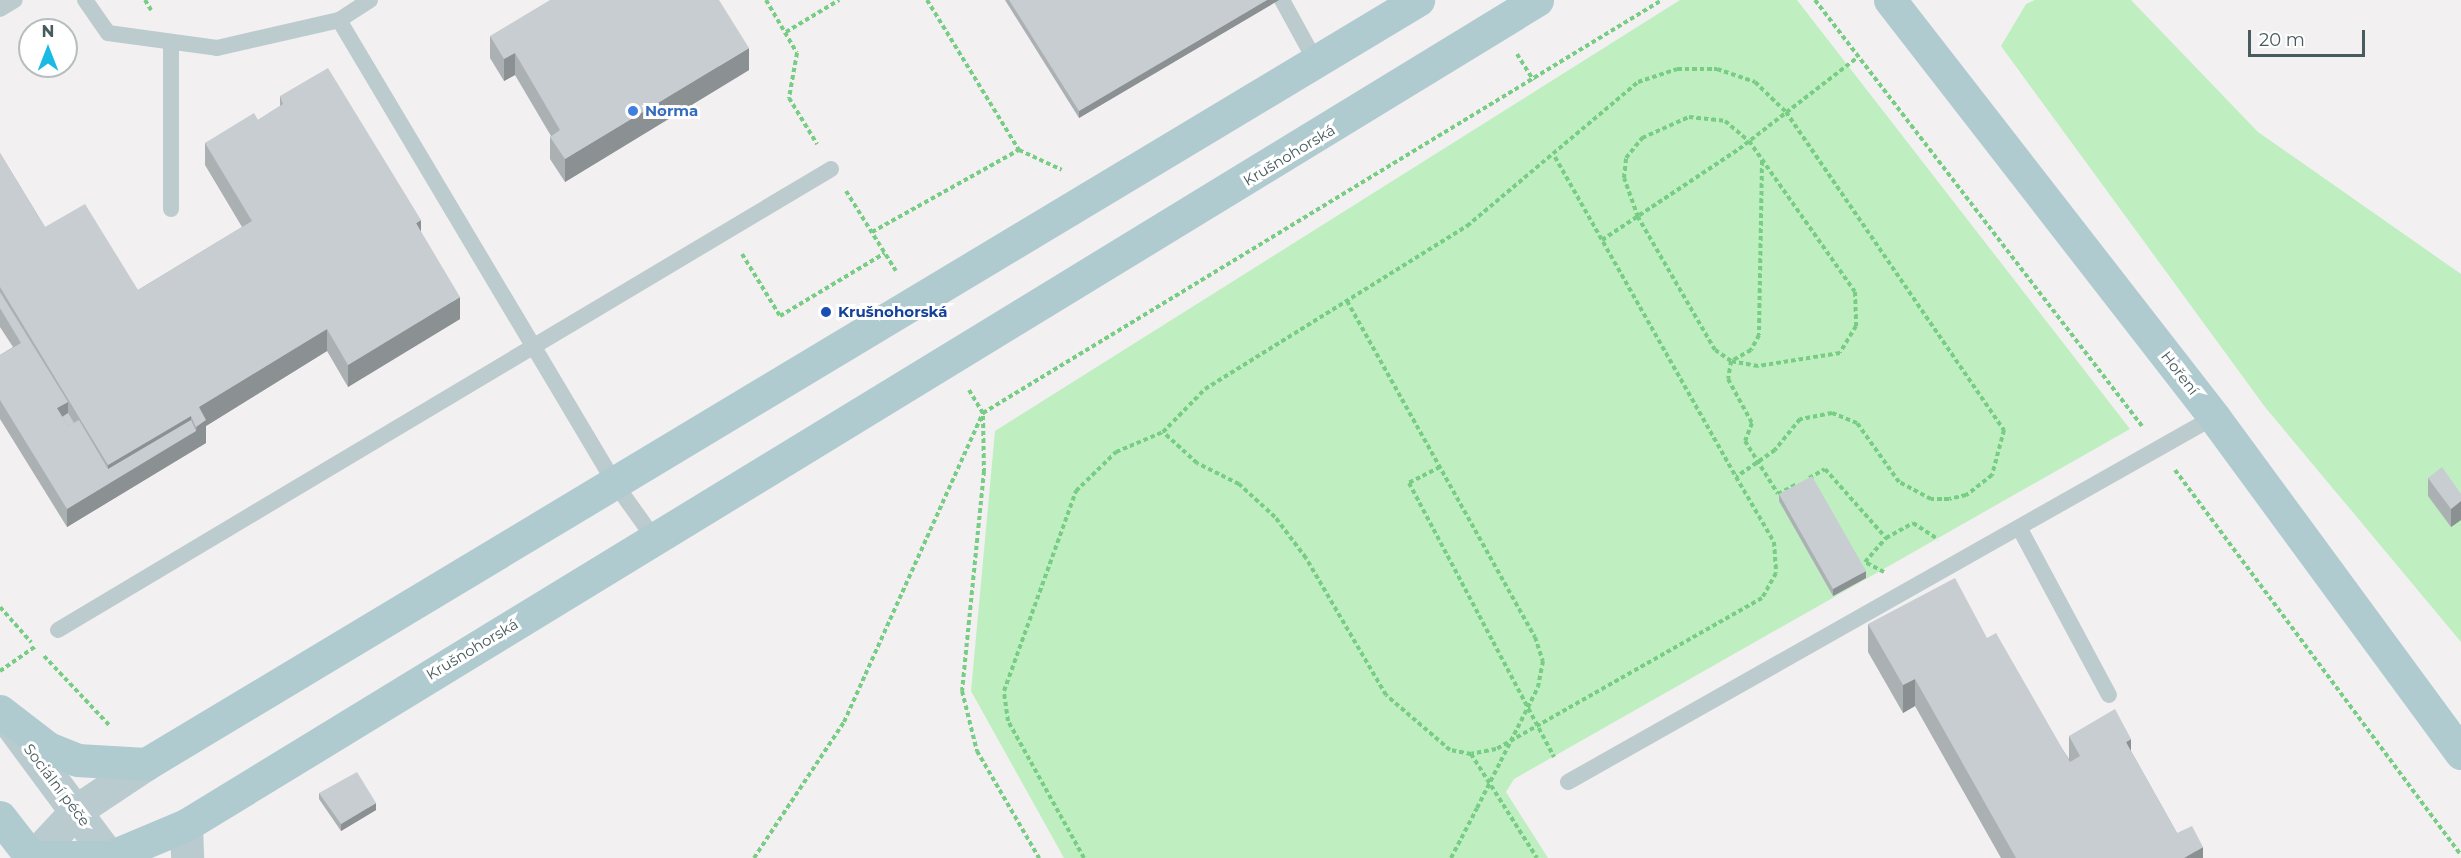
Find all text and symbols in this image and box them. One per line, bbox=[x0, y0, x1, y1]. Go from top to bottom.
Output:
north arrow bbox=[18, 18, 78, 78]
scale bar bbox=[2251, 18, 2368, 56]
text: N bbox=[42, 22, 54, 41]
text: 20 m bbox=[2259, 29, 2305, 51]
place label: Norma bbox=[645, 102, 698, 120]
marker: Norma bbox=[626, 104, 640, 118]
street label: Krušnohorská bbox=[1240, 121, 1338, 189]
place label: Krušnohorská bbox=[838, 303, 948, 321]
marker: Krušnohorská bbox=[819, 305, 833, 319]
street label: Hoření bbox=[2157, 347, 2203, 399]
street label: Krušnohorská bbox=[423, 615, 521, 683]
street label: Sociální péče bbox=[20, 740, 94, 830]

